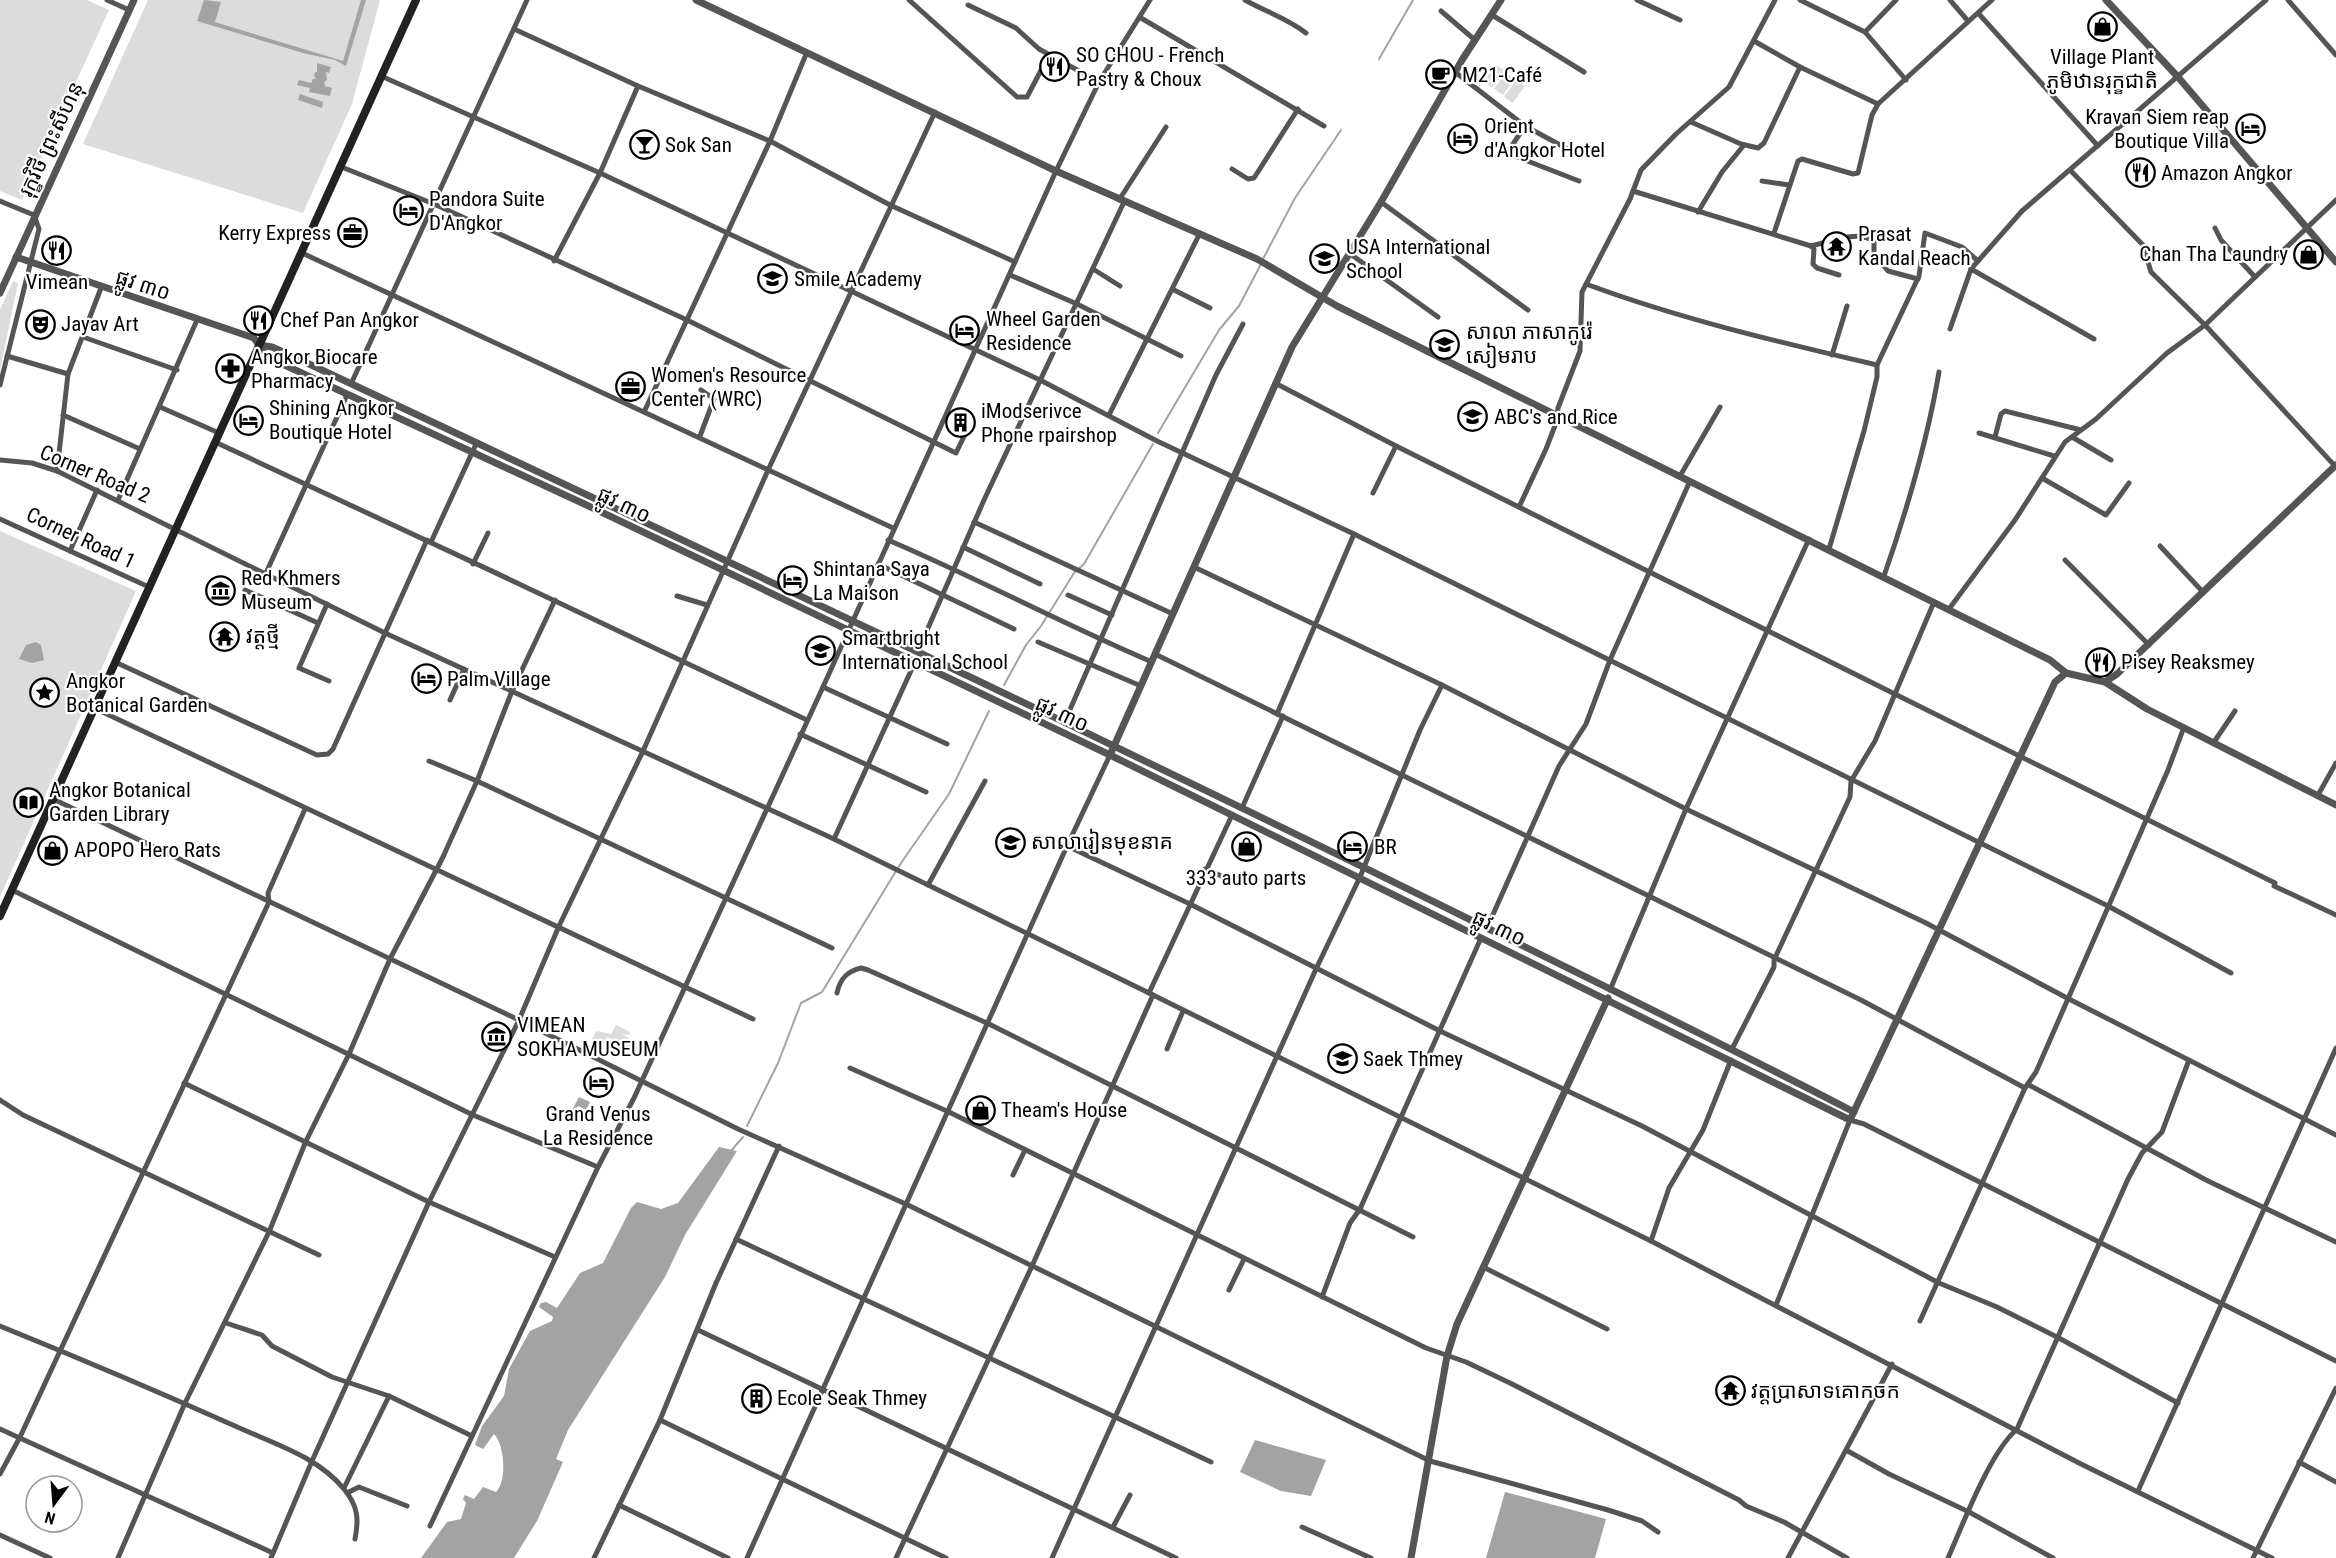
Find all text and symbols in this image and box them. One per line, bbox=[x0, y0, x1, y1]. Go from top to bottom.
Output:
shop icon: Village Plant ភូមិឋានរុក្ខជាតិ bbox=[2086, 10, 2118, 42]
place label: SO CHOU - French Pastry & Choux bbox=[1076, 43, 1224, 91]
place label: Village Plant ភូមិឋានរុក្ខជាតិ bbox=[2046, 45, 2158, 95]
restaurant icon: SO CHOU - French Pastry & Choux bbox=[1039, 51, 1071, 83]
cafe icon: M21-Café bbox=[1425, 59, 1457, 91]
place label: M21-Café bbox=[1462, 63, 1542, 87]
street label: រុក្ខវិថី ព្រះសីហនុ bbox=[13, 77, 90, 201]
place label: Kravan Siem reap Boutique Villa bbox=[2085, 105, 2229, 153]
hotel icon: Kravan Siem reap Boutique Villa bbox=[2234, 113, 2266, 145]
place label: Orient d'Angkor Hotel bbox=[1484, 114, 1605, 162]
hotel icon: Orient d'Angkor Hotel bbox=[1447, 122, 1479, 154]
bar icon: Sok San bbox=[628, 129, 660, 161]
place label: Sok San bbox=[665, 133, 732, 157]
restaurant icon: Amazon Angkor bbox=[2124, 157, 2156, 189]
place label: Amazon Angkor bbox=[2161, 161, 2293, 185]
place label: Pandora Suite D'Angkor bbox=[429, 187, 545, 235]
hotel icon: Pandora Suite D'Angkor bbox=[392, 195, 424, 227]
office icon: Kerry Express bbox=[336, 217, 368, 249]
place label: Kerry Express bbox=[218, 221, 331, 245]
place label: Prasat Kandal Reach bbox=[1858, 222, 1971, 270]
temple icon: Prasat Kandal Reach bbox=[1821, 230, 1853, 262]
restaurant icon: Vimean bbox=[41, 235, 73, 267]
place label: USA International School bbox=[1346, 235, 1490, 283]
shop icon: Chan Tha Laundry bbox=[2293, 238, 2325, 270]
place label: Chan Tha Laundry bbox=[2139, 242, 2288, 266]
school or university icon: USA International School bbox=[1309, 243, 1341, 275]
school or university icon: Smile Academy bbox=[757, 263, 789, 295]
street label: ផ្លូវ ៣០ bbox=[110, 265, 174, 312]
place label: Smile Academy bbox=[794, 267, 922, 291]
place label: Vimean bbox=[26, 270, 88, 294]
restaurant icon: Chef Pan Angkor bbox=[243, 304, 275, 336]
place label: Wheel Garden Residence bbox=[986, 307, 1101, 355]
theatre icon: Jayav Art bbox=[24, 308, 56, 340]
place label: Chef Pan Angkor bbox=[280, 308, 419, 332]
place label: Jayav Art bbox=[61, 312, 139, 336]
hotel icon: Wheel Garden Residence bbox=[949, 315, 981, 347]
place label: សាលា ភាសាកូរ៉េ សៀមរាប bbox=[1466, 320, 1592, 369]
school or university icon: សាលា ភាសាកូរ៉េ សៀមរាប bbox=[1429, 328, 1461, 360]
place label: Angkor Biocare Pharmacy bbox=[251, 345, 378, 393]
pharmacy icon: Angkor Biocare Pharmacy bbox=[214, 353, 246, 385]
place label: Women's Resource Center (WRC) bbox=[651, 363, 806, 411]
office icon: Women's Resource Center (WRC) bbox=[614, 371, 646, 403]
place label: Shining Angkor Boutique Hotel bbox=[269, 396, 394, 444]
place label: iModserivce Phone rpairshop bbox=[981, 399, 1117, 447]
school or university icon: ABC's and Rice bbox=[1457, 401, 1489, 433]
hotel icon: Shining Angkor Boutique Hotel bbox=[232, 404, 264, 436]
place label: ABC's and Rice bbox=[1494, 405, 1618, 429]
building icon: iModserivce Phone rpairshop bbox=[944, 407, 976, 439]
street label: Corner Road 2 bbox=[36, 440, 154, 508]
street label: ផ្លូវ ៣០ bbox=[590, 482, 655, 535]
street label: Corner Road 1 bbox=[23, 502, 139, 574]
place label: Shintana Saya La Maison bbox=[813, 557, 930, 605]
hotel icon: Shintana Saya La Maison bbox=[776, 565, 808, 597]
place label: Red Khmers Museum bbox=[241, 566, 340, 614]
museum icon: Red Khmers Museum bbox=[204, 574, 236, 606]
temple icon: វត្តថ្មី bbox=[209, 620, 241, 652]
place label: វត្តថ្មី bbox=[246, 623, 280, 650]
place label: Smartbright International School bbox=[842, 626, 1008, 674]
school or university icon: Smartbright International School bbox=[805, 634, 837, 666]
restaurant icon: Pisey Reaksmey bbox=[2084, 646, 2116, 678]
place label: Pisey Reaksmey bbox=[2121, 650, 2255, 674]
hotel icon: Palm Village bbox=[410, 663, 442, 695]
place label: Palm Village bbox=[447, 667, 551, 691]
place label: Angkor Botanical Garden bbox=[66, 669, 208, 717]
place icon: Angkor Botanical Garden bbox=[29, 677, 61, 709]
street label: ផ្លូវ ៣០ bbox=[1028, 691, 1093, 743]
place label: Angkor Botanical Garden Library bbox=[49, 778, 191, 826]
library icon: Angkor Botanical Garden Library bbox=[12, 786, 44, 818]
school or university icon: សាលារៀនមុខនាគ bbox=[994, 826, 1026, 858]
place label: សាលារៀនមុខនាគ bbox=[1031, 828, 1173, 856]
shop icon: 333 auto parts bbox=[1230, 831, 1262, 863]
hotel icon: BR bbox=[1337, 831, 1369, 863]
shop icon: APOPO Hero Rats bbox=[37, 834, 69, 866]
place label: BR bbox=[1374, 835, 1397, 859]
place label: APOPO Hero Rats bbox=[74, 838, 221, 862]
place label: 333 auto parts bbox=[1186, 866, 1306, 890]
street label: ផ្លូវ ៣០ bbox=[1465, 905, 1530, 958]
place label: VIMEAN SOKHA MUSEUM bbox=[517, 1013, 659, 1061]
museum icon: VIMEAN SOKHA MUSEUM bbox=[480, 1021, 512, 1053]
school or university icon: Saek Thmey bbox=[1326, 1043, 1358, 1075]
place label: Saek Thmey bbox=[1363, 1047, 1463, 1071]
hotel icon: Grand Venus La Residence bbox=[582, 1067, 614, 1099]
shop icon: Theam's House bbox=[964, 1094, 996, 1126]
place label: Theam's House bbox=[1001, 1098, 1127, 1122]
place label: Grand Venus La Residence bbox=[543, 1102, 653, 1150]
temple icon: វត្តប្រាសាទគោកចក bbox=[1714, 1375, 1746, 1407]
place label: វត្តប្រាសាទគោកចក bbox=[1751, 1379, 1900, 1405]
building icon: Ecole Seak Thmey bbox=[740, 1382, 772, 1414]
place label: Ecole Seak Thmey bbox=[777, 1386, 927, 1410]
north arrow bbox=[24, 1474, 84, 1534]
text: N bbox=[43, 1507, 57, 1528]

